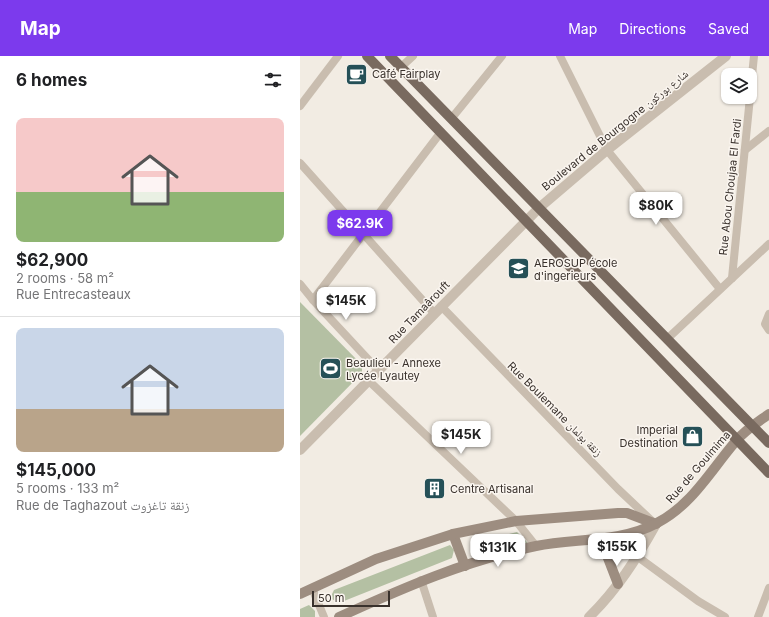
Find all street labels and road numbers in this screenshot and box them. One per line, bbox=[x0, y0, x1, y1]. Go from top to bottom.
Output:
street label: Boulevard de Bourgogne شارع بوركون bbox=[539, 67, 691, 193]
street label: Rue Abou Choujaa El Fardi bbox=[716, 118, 744, 256]
street label: Rue Tamaârouft bbox=[386, 277, 453, 346]
street label: Rue Boulemane زنقة بولمان bbox=[505, 359, 605, 459]
street label: Rue de Goulmima bbox=[663, 428, 733, 506]

